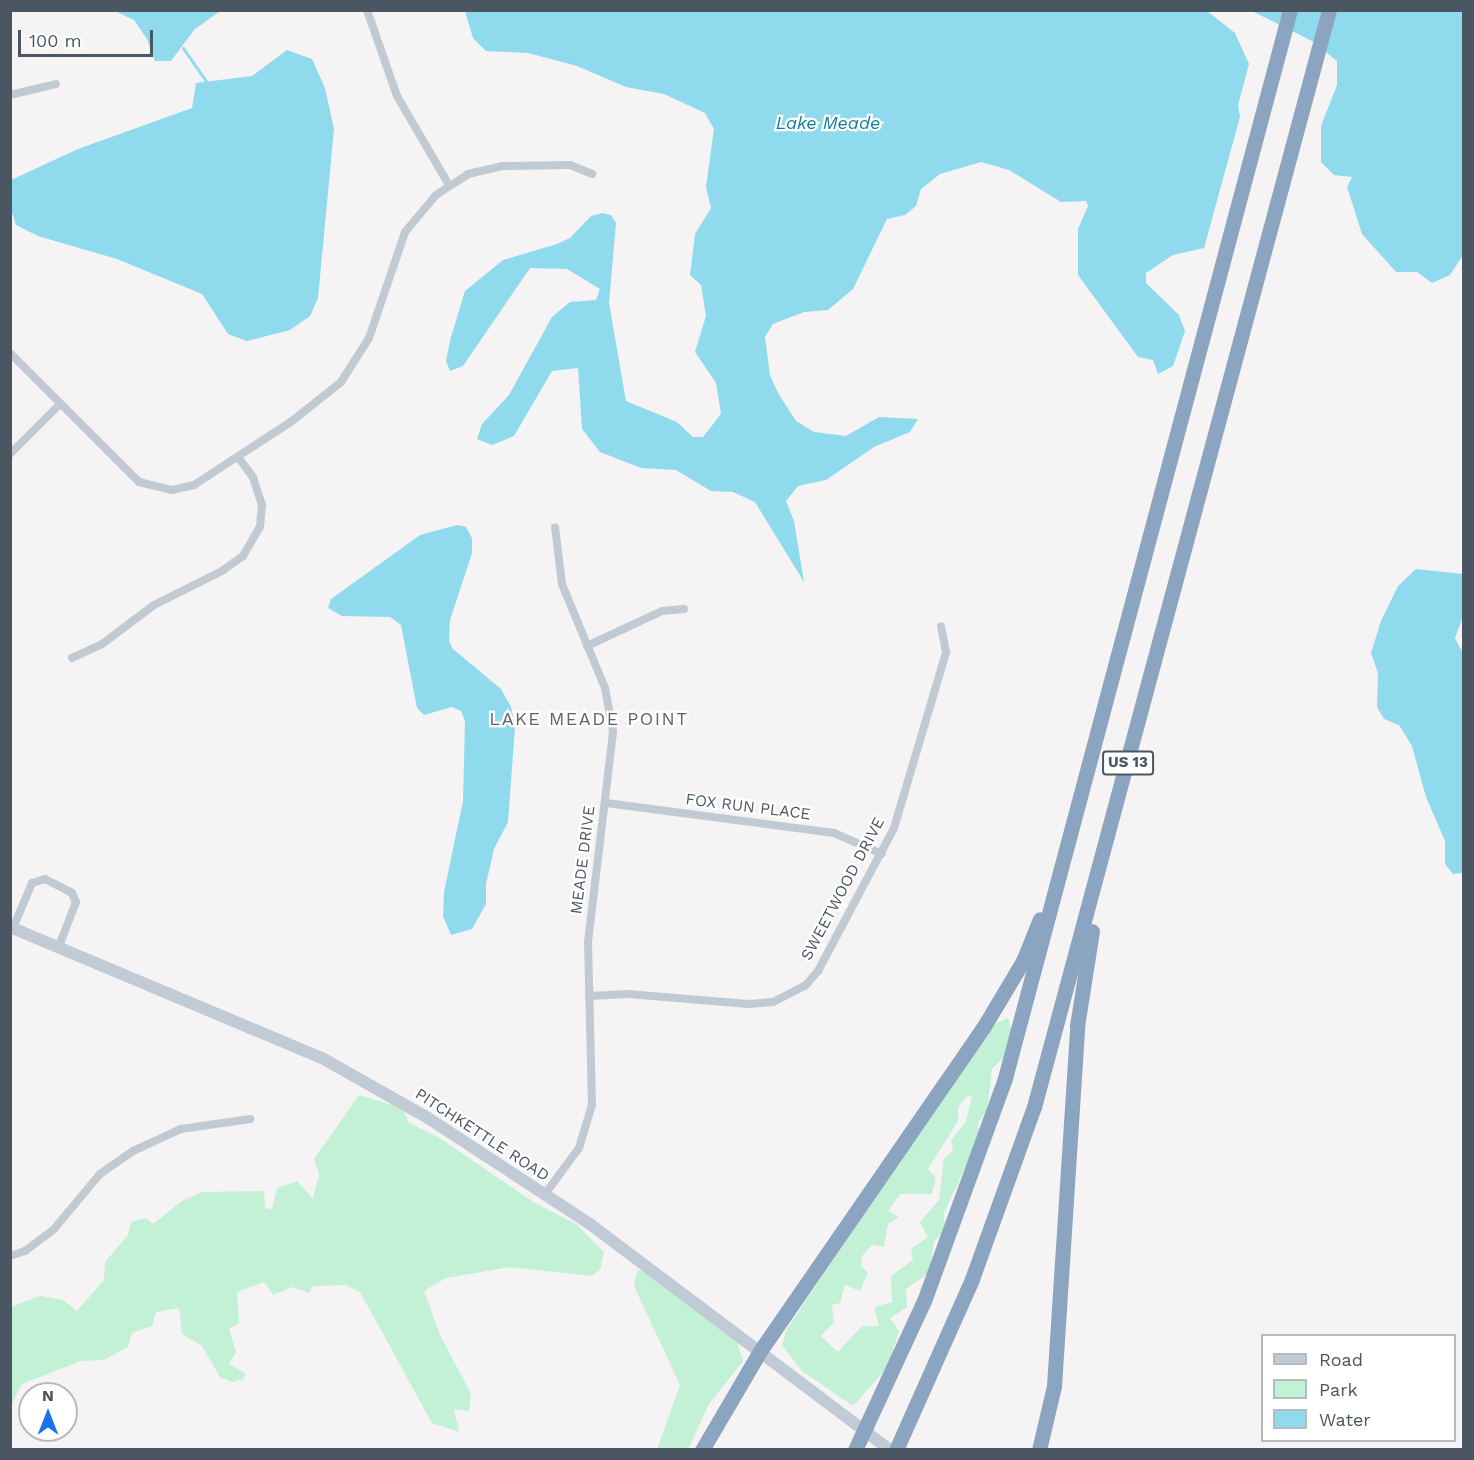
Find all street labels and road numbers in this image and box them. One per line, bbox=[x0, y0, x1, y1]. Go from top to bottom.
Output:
road number: US 13 bbox=[1101, 751, 1155, 775]
street label: FOX RUN PLACE bbox=[684, 790, 812, 824]
street label: MEADE DRIVE bbox=[567, 805, 599, 915]
street label: SWEETWOOD DRIVE bbox=[797, 814, 889, 964]
street label: PITCHKETTLE ROAD bbox=[411, 1084, 553, 1186]

